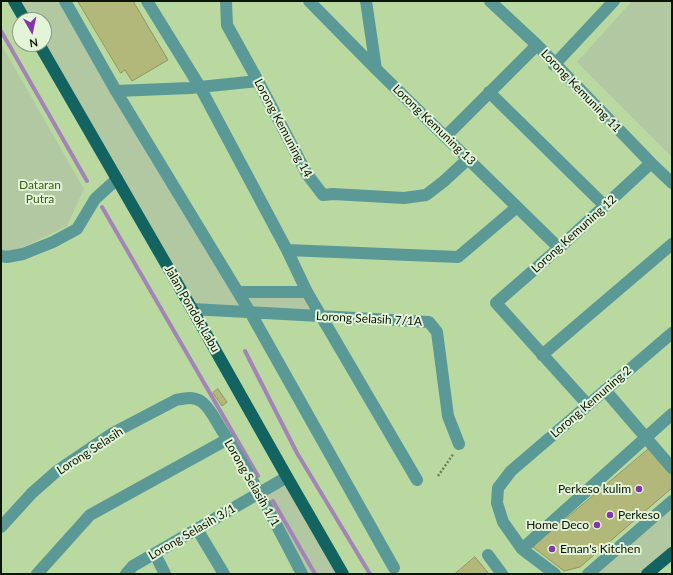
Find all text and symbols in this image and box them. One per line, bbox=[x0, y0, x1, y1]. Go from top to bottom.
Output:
north arrow bbox=[12, 12, 52, 52]
text: N bbox=[29, 36, 39, 50]
street label: Lorong Kemuning 11 bbox=[538, 47, 624, 135]
street label: Lorong Kemuning 14 bbox=[251, 76, 315, 180]
street label: Lorong Kemuning 13 bbox=[390, 82, 478, 168]
park label: Dataran Putra bbox=[19, 178, 61, 206]
street label: Lorong Kemuning 12 bbox=[529, 192, 619, 276]
street label: Jalan Pondok Labu bbox=[161, 263, 223, 355]
street label: Lorong Selasih 7/1A bbox=[316, 309, 422, 329]
street label: Lorong Kemuning 2 bbox=[548, 363, 634, 441]
street label: Lorong Selasih bbox=[54, 424, 126, 478]
street label: Lorong Selasih 1/1 bbox=[221, 437, 283, 529]
place label: Perkeso kulim bbox=[558, 482, 631, 496]
marker: Perkeso kulim bbox=[634, 484, 644, 494]
street label: Lorong Selasih 3/1 bbox=[146, 501, 238, 563]
place label: Perkeso bbox=[618, 508, 660, 522]
marker: Perkeso bbox=[605, 510, 615, 520]
place label: Home Deco bbox=[526, 518, 589, 532]
marker: Home Deco bbox=[592, 520, 602, 530]
place label: Eman's Kitchen bbox=[560, 542, 640, 556]
marker: Eman's Kitchen bbox=[547, 544, 557, 554]

